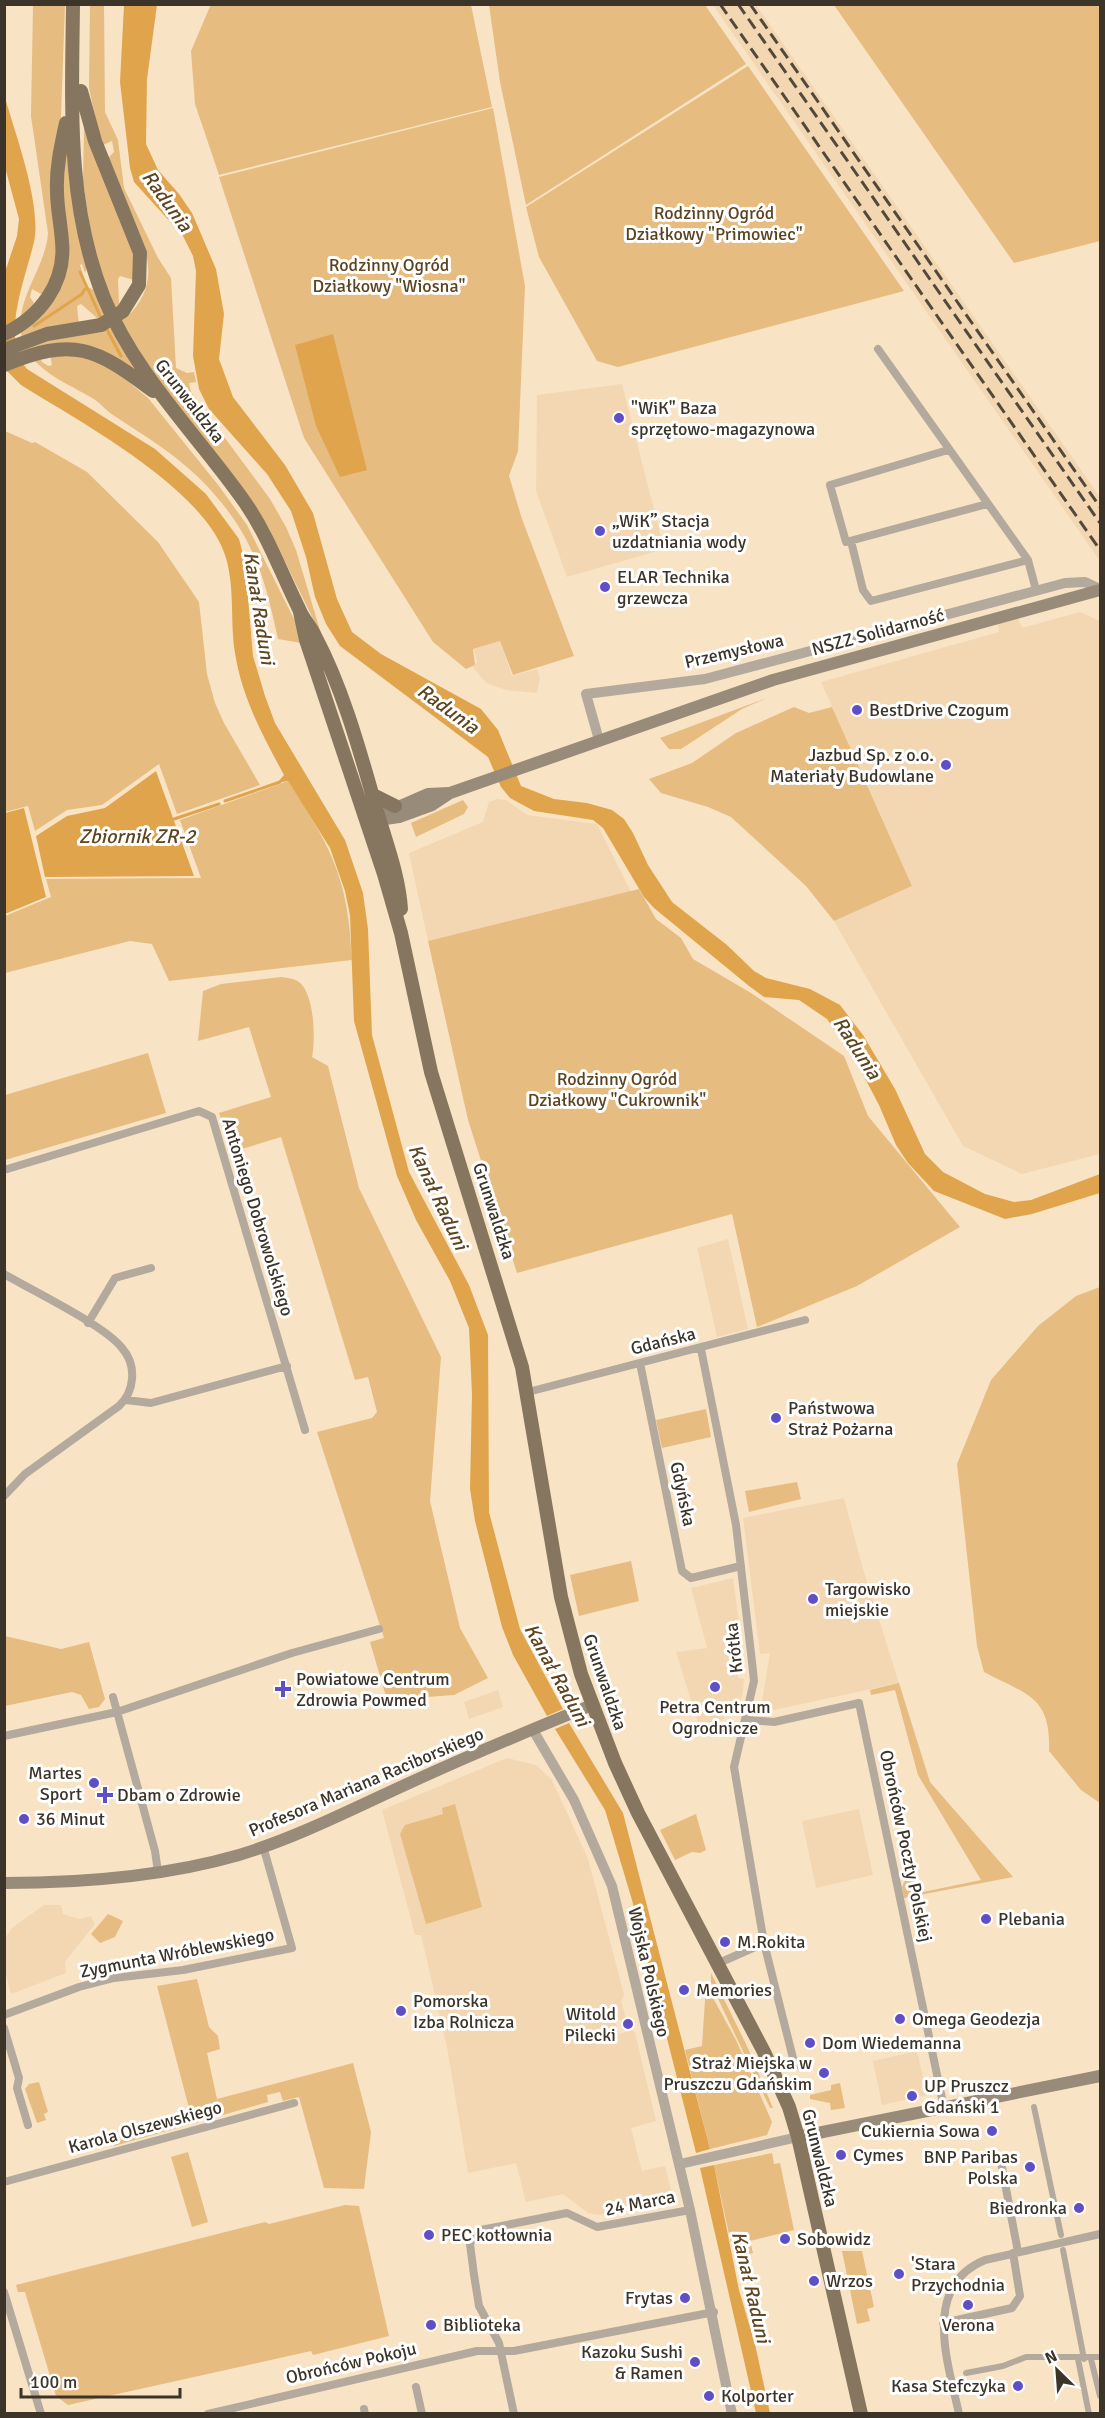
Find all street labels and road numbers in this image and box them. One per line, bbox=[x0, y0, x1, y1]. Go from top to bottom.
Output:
street label: Grunwaldzka bbox=[150, 355, 230, 447]
street label: NSZZ Solidarność bbox=[809, 604, 947, 660]
street label: Przemysłowa bbox=[682, 629, 786, 673]
street label: Antoniego Dobrowolskiego bbox=[217, 1115, 299, 1319]
street label: Grunwaldzka bbox=[468, 1160, 520, 1262]
street label: Gdańska bbox=[628, 1322, 698, 1360]
street label: Gdyńska bbox=[665, 1460, 701, 1528]
street label: Krótka bbox=[720, 1622, 748, 1674]
street label: Grunwaldzka bbox=[578, 1631, 632, 1733]
street label: Profesora Mariana Raciborskiego bbox=[245, 1722, 487, 1842]
street label: Obrońców Poczty Polskiej bbox=[875, 1748, 937, 1944]
street label: Wojska Polskiego bbox=[623, 1905, 675, 2039]
street label: Zygmunta Wróblewskiego bbox=[78, 1923, 276, 1983]
street label: Karola Olszewskiego bbox=[66, 2096, 224, 2158]
street label: Grunwaldzka bbox=[797, 2107, 843, 2209]
street label: 24 Marca bbox=[603, 2185, 677, 2221]
street label: Obrońców Pokoju bbox=[284, 2337, 418, 2389]

